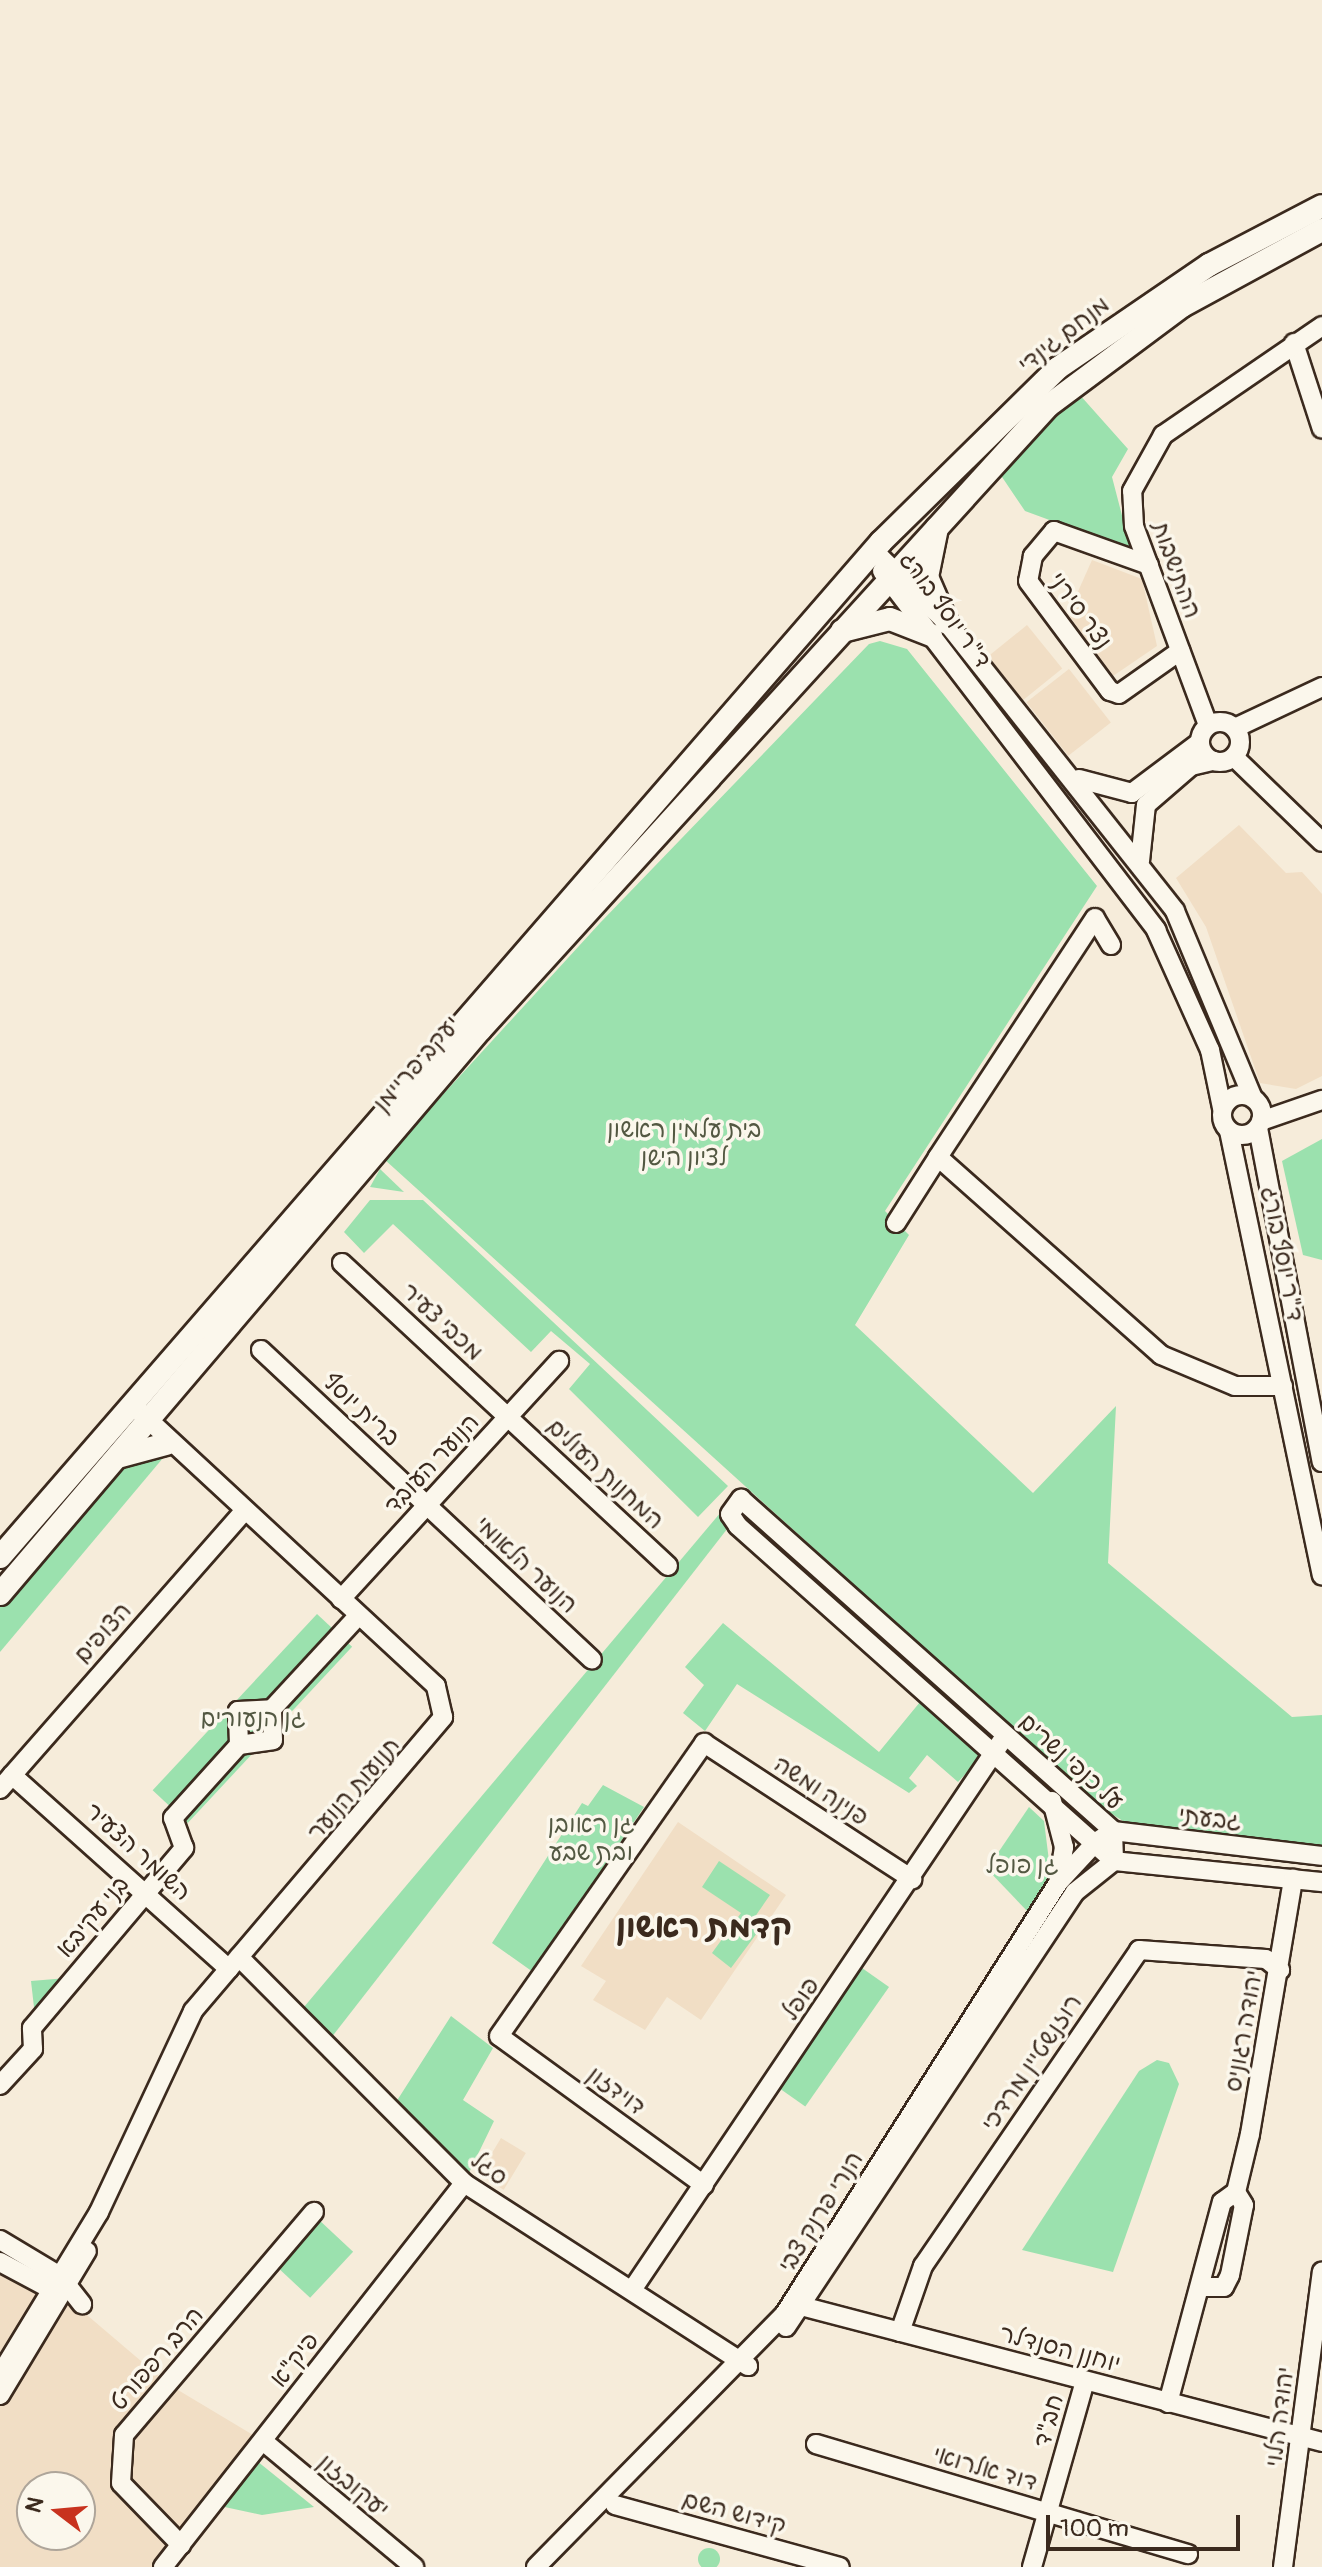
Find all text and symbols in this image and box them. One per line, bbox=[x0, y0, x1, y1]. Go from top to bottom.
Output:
street label: מנחם גינדי bbox=[1013, 291, 1115, 379]
street label: ההתישבות bbox=[1145, 518, 1207, 622]
street label: ד"ר יוסף בורג bbox=[893, 546, 997, 674]
street label: נצר סירני bbox=[1042, 567, 1118, 655]
street label: יעקב פריימן bbox=[367, 1010, 467, 1118]
park label: בית עלמין ראשון לציון הישן bbox=[607, 1116, 761, 1172]
street label: ד"ר יוסף בורג bbox=[1255, 1184, 1309, 1324]
street label: מכבי צעיר bbox=[395, 1277, 489, 1367]
street label: ברית יוסף bbox=[317, 1367, 405, 1453]
street label: הנוער העובד bbox=[379, 1408, 485, 1520]
street label: המחנות העולים bbox=[541, 1412, 669, 1536]
street label: הנוער הלאומי bbox=[469, 1510, 583, 1620]
street label: הצופים bbox=[68, 1597, 138, 1669]
park label: גן הנעורים bbox=[200, 1705, 306, 1733]
street label: על כנפי נשרים bbox=[1013, 1708, 1129, 1816]
street label: תנועות הנוער bbox=[301, 1732, 407, 1846]
street label: פנינה ומשה bbox=[768, 1750, 874, 1832]
street label: השומר הצעיר bbox=[79, 1797, 197, 1907]
street label: גבעתי bbox=[1177, 1801, 1243, 1837]
park label: גן ראובן ובת שבע bbox=[548, 1811, 634, 1867]
park label: גן פופל bbox=[986, 1852, 1058, 1880]
street label: בני עקיבא bbox=[51, 1870, 135, 1964]
district label: קדמת ראשון bbox=[616, 1908, 792, 1946]
street label: יהודה רגוניס bbox=[1219, 1968, 1269, 2094]
street label: פופל bbox=[776, 1972, 826, 2026]
street label: רוזנשטיין מרדכי bbox=[976, 1989, 1088, 2137]
street label: דוידזון bbox=[581, 2060, 651, 2122]
street label: סגל bbox=[465, 2146, 513, 2192]
street label: הנרי פרנק צבי bbox=[772, 2146, 870, 2278]
street label: הרב רפפורט bbox=[104, 2301, 210, 2417]
street label: יוחנן הסנדלר bbox=[996, 2319, 1124, 2379]
street label: פיק"א bbox=[265, 2327, 325, 2393]
street label: יהודה הלוי bbox=[1260, 2365, 1300, 2469]
street label: חב"ד bbox=[1028, 2391, 1070, 2451]
street label: דוד אלרואי bbox=[929, 2440, 1041, 2498]
street label: יעקובזון bbox=[311, 2448, 395, 2524]
north arrow bbox=[16, 2471, 96, 2551]
street label: קידוש השם bbox=[679, 2485, 789, 2541]
text: N bbox=[19, 2494, 50, 2516]
scale bar bbox=[1050, 2499, 1244, 2549]
text: 100 m bbox=[1060, 2514, 1129, 2543]

